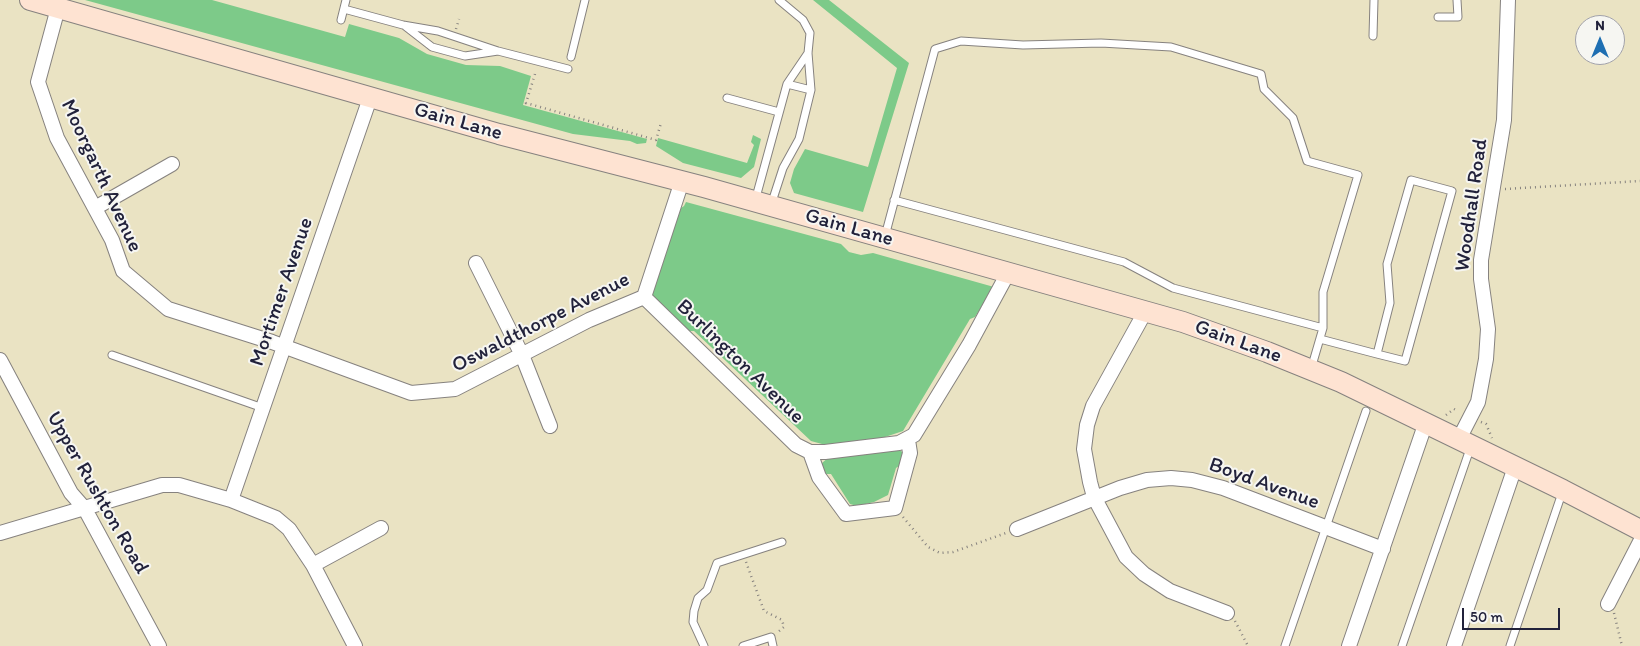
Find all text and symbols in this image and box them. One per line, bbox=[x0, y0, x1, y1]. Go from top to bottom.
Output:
north arrow bbox=[1575, 15, 1625, 65]
text: N bbox=[1595, 17, 1605, 34]
street label: Moorgarth Avenue bbox=[55, 96, 147, 256]
street label: Gain Lane bbox=[411, 97, 505, 147]
street label: Woodhall Road bbox=[1450, 137, 1494, 273]
street label: Gain Lane bbox=[802, 203, 896, 253]
street label: Mortimer Avenue bbox=[245, 214, 319, 370]
street label: Oswaldthorpe Avenue bbox=[448, 267, 634, 379]
street label: Burlington Avenue bbox=[671, 294, 809, 430]
street label: Gain Lane bbox=[1191, 315, 1285, 369]
street label: Upper Rushton Road bbox=[40, 407, 154, 579]
street label: Boyd Avenue bbox=[1205, 452, 1323, 516]
scale bar bbox=[1465, 598, 1562, 630]
text: 50 m bbox=[1470, 608, 1503, 626]

